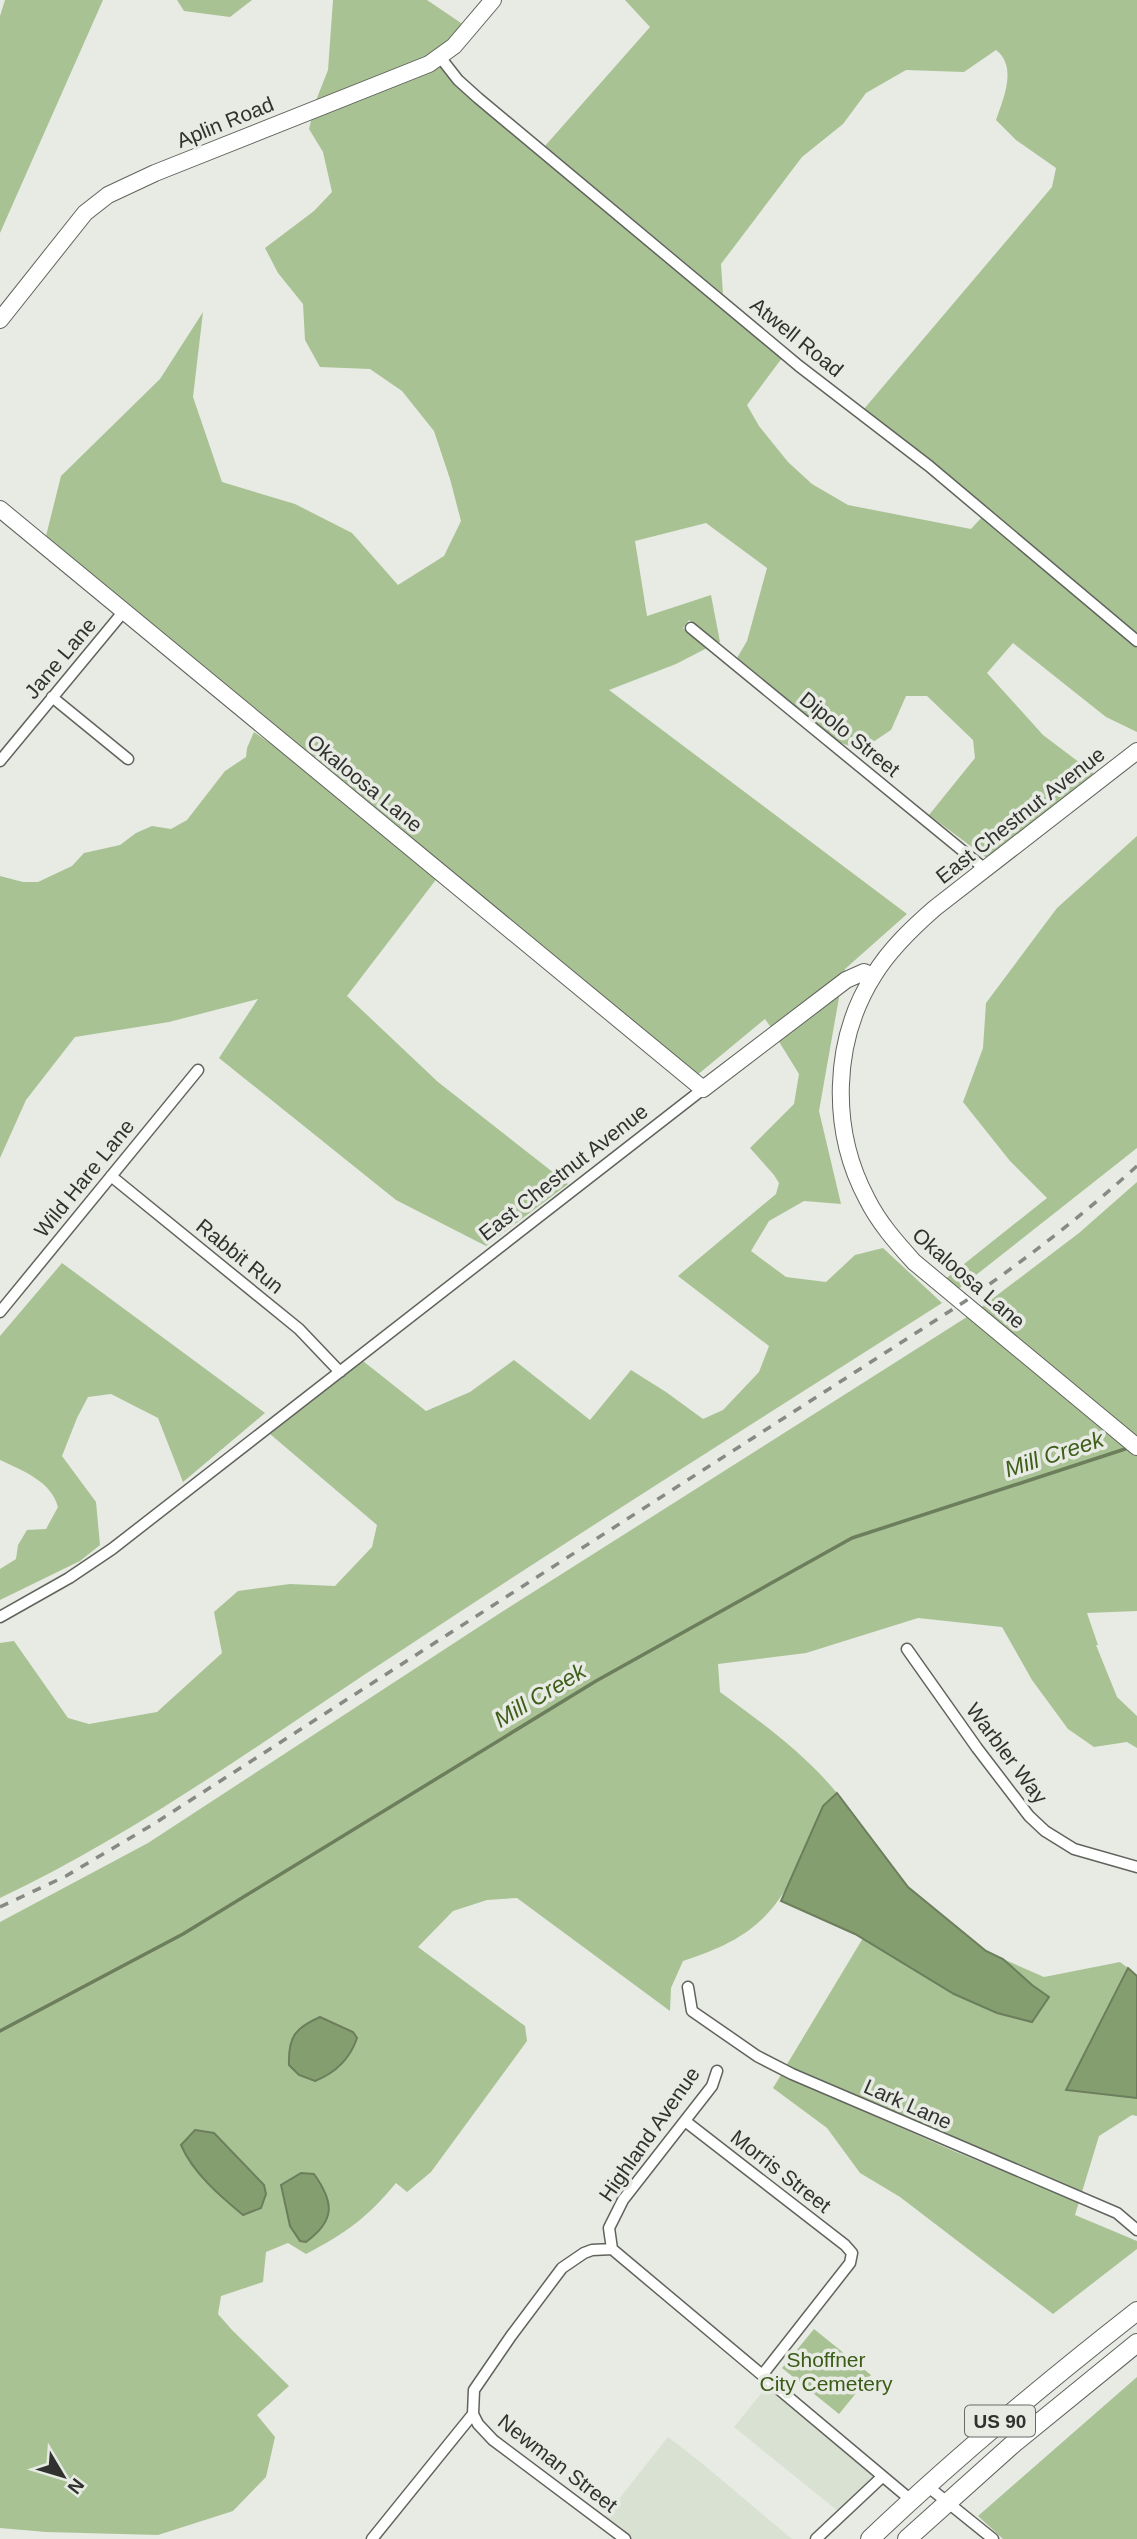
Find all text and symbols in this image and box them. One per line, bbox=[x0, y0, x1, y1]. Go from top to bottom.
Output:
street label: Aplin Road bbox=[173, 92, 277, 152]
street label: Atwell Road bbox=[746, 293, 848, 381]
street label: Jane Lane bbox=[20, 613, 100, 703]
street label: Dipolo Street bbox=[796, 687, 905, 781]
street label: Okaloosa Lane bbox=[303, 730, 427, 836]
street label: East Chestnut Avenue bbox=[931, 742, 1109, 888]
street label: East Chestnut Avenue bbox=[474, 1099, 652, 1245]
street label: Wild Hare Lane bbox=[30, 1115, 138, 1241]
street label: Rabbit Run bbox=[192, 1214, 288, 1298]
street label: Okaloosa Lane bbox=[908, 1223, 1030, 1333]
water label: Mill Creek bbox=[1001, 1425, 1108, 1482]
water label: Mill Creek bbox=[489, 1657, 592, 1732]
street label: Warbler Way bbox=[962, 1698, 1053, 1808]
street label: Highland Avenue bbox=[594, 2063, 704, 2205]
street label: Lark Lane bbox=[861, 2074, 955, 2134]
street label: Morris Street bbox=[727, 2125, 836, 2217]
park label: Shoffner City Cemetery bbox=[759, 2348, 893, 2395]
road number: US 90 bbox=[965, 2406, 1035, 2436]
street label: Newman Street bbox=[494, 2409, 622, 2517]
north arrow bbox=[28, 2441, 98, 2511]
text: N bbox=[64, 2474, 89, 2498]

